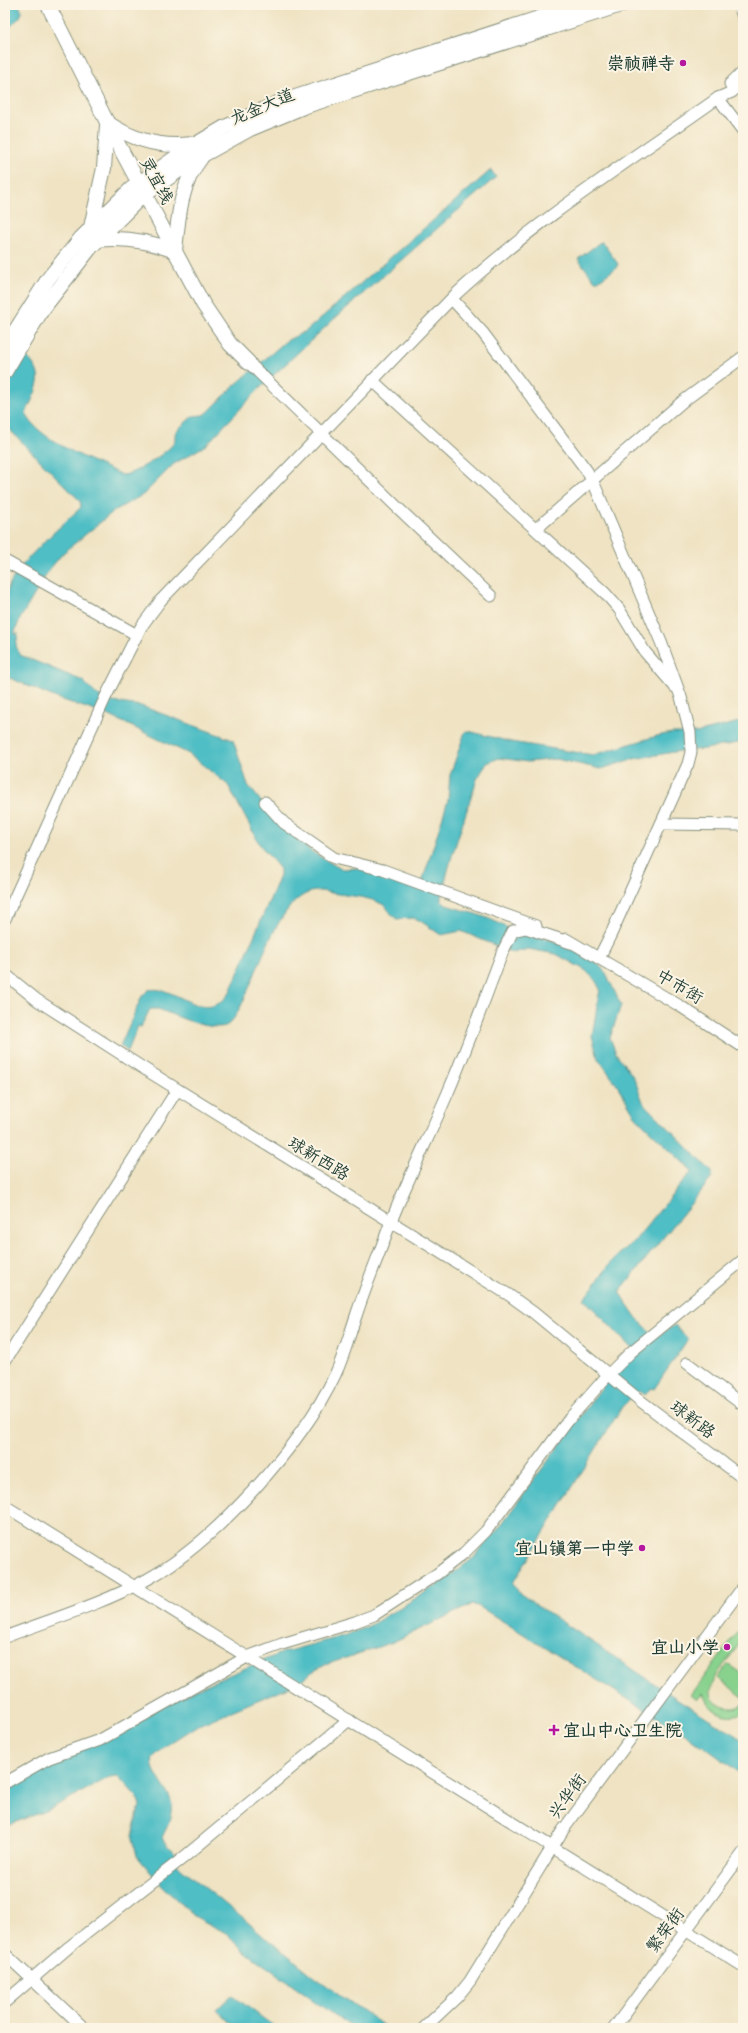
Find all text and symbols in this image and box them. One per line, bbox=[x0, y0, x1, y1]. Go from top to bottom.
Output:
place label: 崇祯禅寺 bbox=[607, 53, 675, 74]
marker: 崇祯禅寺 bbox=[678, 58, 688, 68]
street label: 龙金大道 bbox=[227, 84, 298, 129]
street label: 灵宜线 bbox=[135, 153, 178, 208]
street label: 中市街 bbox=[652, 964, 707, 1009]
street label: 球新西路 bbox=[284, 1132, 353, 1185]
street label: 球新路 bbox=[666, 1396, 719, 1443]
place label: 宜山镇第一中学 bbox=[515, 1538, 634, 1559]
marker: 宜山镇第一中学 bbox=[637, 1543, 647, 1553]
place label: 宜山小学 bbox=[651, 1637, 719, 1658]
marker: 宜山小学 bbox=[722, 1642, 732, 1652]
place label: 宜山中心卫生院 bbox=[563, 1720, 682, 1741]
marker: 宜山中心卫生院 bbox=[548, 1724, 560, 1736]
street label: 兴华街 bbox=[544, 1769, 591, 1823]
street label: 繁荣街 bbox=[642, 1903, 689, 1957]

